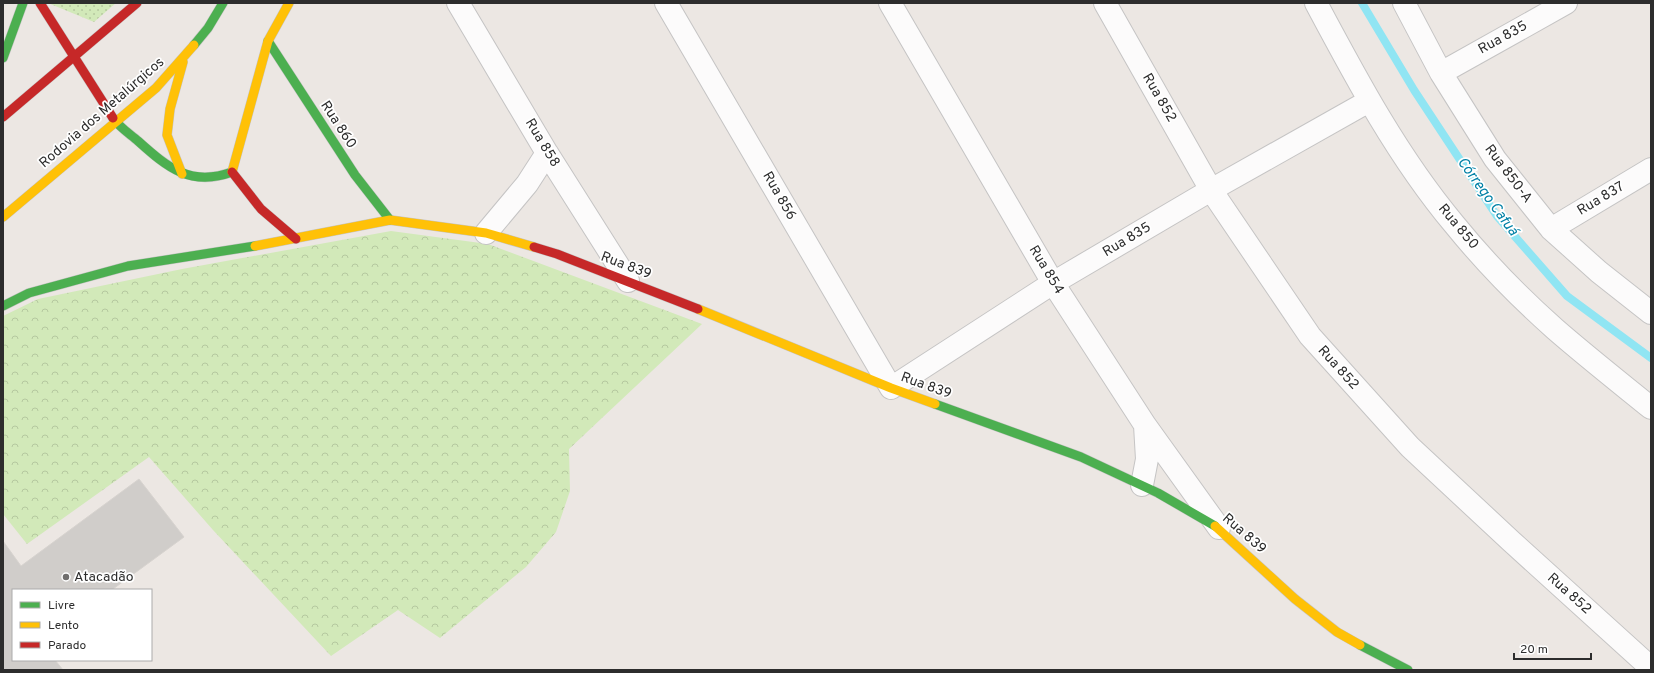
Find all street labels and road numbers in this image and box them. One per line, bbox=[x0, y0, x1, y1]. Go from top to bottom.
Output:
street label: Rua 835 bbox=[1476, 18, 1530, 58]
street label: Rodovia dos Metalúrgicos bbox=[36, 54, 168, 172]
street label: Rua 852 bbox=[1138, 71, 1180, 125]
street label: Rua 860 bbox=[316, 98, 360, 152]
street label: Rua 858 bbox=[521, 116, 563, 170]
street label: Rua 850-A bbox=[1481, 141, 1535, 207]
street label: Rua 856 bbox=[758, 169, 800, 223]
street label: Rua 837 bbox=[1574, 178, 1628, 220]
street label: Rua 850 bbox=[1434, 201, 1482, 253]
street label: Rua 835 bbox=[1100, 219, 1154, 261]
street label: Rua 854 bbox=[1025, 242, 1067, 298]
street label: Rua 839 bbox=[598, 249, 654, 283]
street label: Rua 852 bbox=[1314, 342, 1362, 394]
street label: Rua 839 bbox=[898, 369, 954, 403]
street label: Rua 839 bbox=[1219, 510, 1269, 558]
street label: Rua 852 bbox=[1543, 570, 1595, 618]

